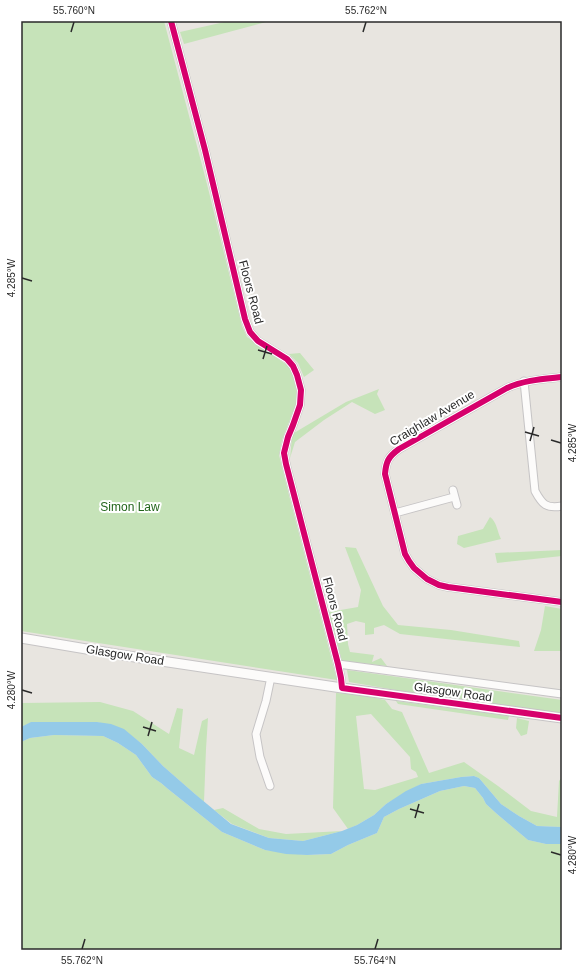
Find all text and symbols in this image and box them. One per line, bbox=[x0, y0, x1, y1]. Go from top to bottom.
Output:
text: 55.760°N bbox=[53, 5, 95, 16]
text: 55.762°N bbox=[345, 5, 387, 16]
text: 4.285°W bbox=[6, 258, 17, 297]
street label: Floors Road bbox=[236, 259, 266, 325]
street label: Craighlaw Avenue bbox=[387, 387, 477, 449]
text: 4.285°W bbox=[567, 423, 578, 462]
park label: Simon Law bbox=[100, 500, 160, 514]
street label: Floors Road bbox=[320, 576, 350, 642]
street label: Glasgow Road bbox=[85, 642, 165, 668]
text: 4.280°W bbox=[6, 670, 17, 709]
street label: Glasgow Road bbox=[413, 680, 493, 704]
text: 4.280°W bbox=[567, 835, 578, 874]
text: 55.762°N bbox=[61, 955, 103, 966]
text: 55.764°N bbox=[354, 955, 396, 966]

